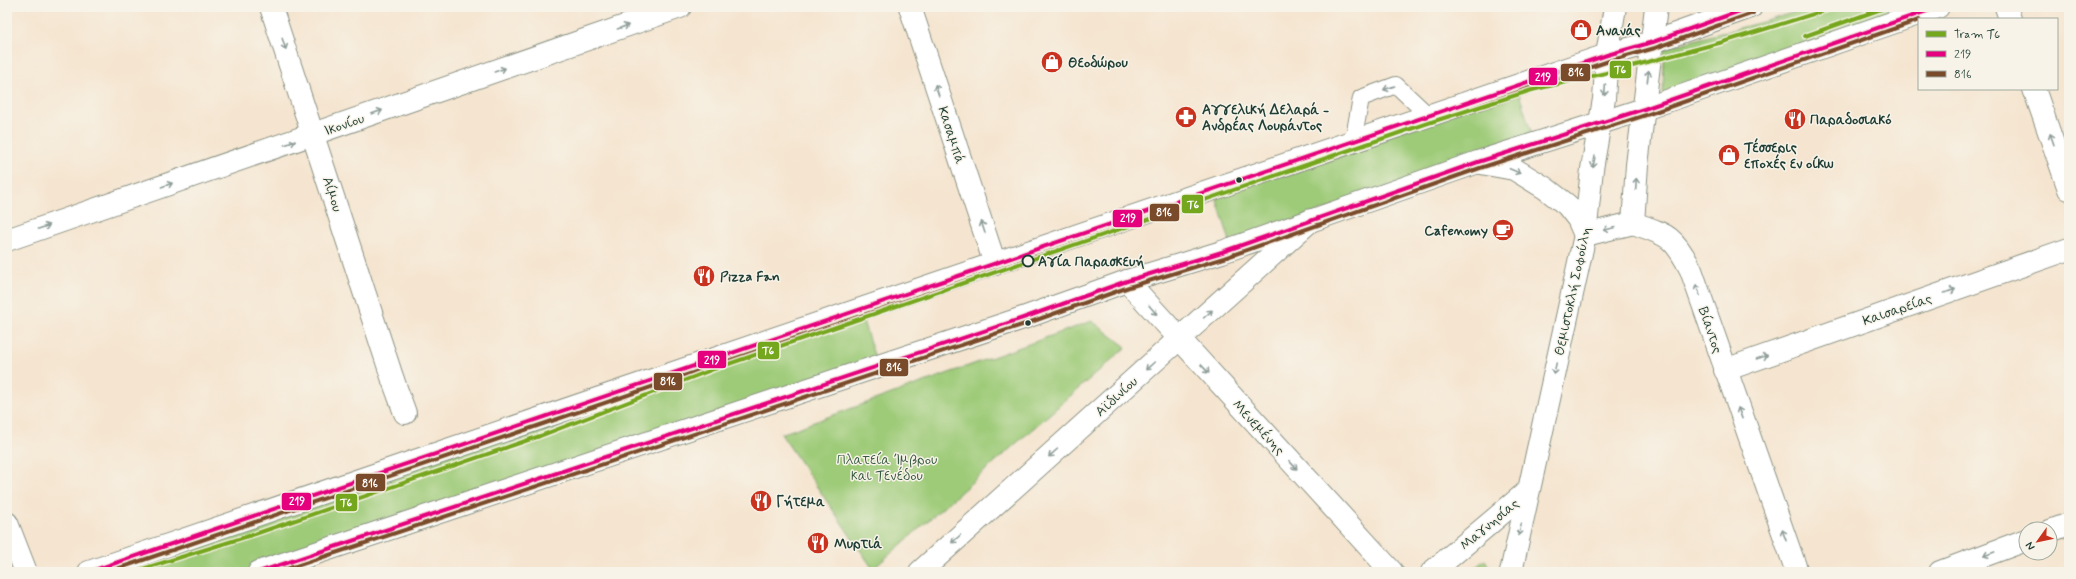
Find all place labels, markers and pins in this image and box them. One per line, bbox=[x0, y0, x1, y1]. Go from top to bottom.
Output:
shop icon: Ανανάς bbox=[1568, 17, 1594, 43]
place label: Ανανάς bbox=[1596, 22, 1641, 40]
shop icon: Θεοδώρου bbox=[1039, 49, 1065, 75]
place label: Θεοδώρου bbox=[1068, 54, 1128, 72]
place label: Αγγελική Δελαρά - Ανδρέας Λουράντος bbox=[1202, 101, 1330, 135]
pharmacy icon: Αγγελική Δελαρά - Ανδρέας Λουράντος bbox=[1173, 104, 1199, 130]
restaurant icon: Παραδοσιακό bbox=[1782, 106, 1808, 132]
place label: Παραδοσιακό bbox=[1810, 111, 1891, 129]
place label: Τέσσερις εποχές εν οίκω bbox=[1743, 138, 1834, 173]
shop icon: Τέσσερις εποχές εν οίκω bbox=[1716, 142, 1742, 168]
unlabelled marker bbox=[1234, 175, 1244, 185]
cafe icon: Cafenomy bbox=[1490, 217, 1516, 243]
place label: Cafenomy bbox=[1424, 222, 1488, 240]
place label: Αγία Παρασκευή bbox=[1038, 253, 1144, 271]
marker: Αγία Παρασκευή bbox=[1021, 254, 1035, 268]
restaurant icon: Pizza Fan bbox=[691, 263, 717, 289]
place label: Pizza Fan bbox=[720, 268, 780, 286]
unlabelled marker bbox=[1023, 318, 1033, 328]
restaurant icon: Γήτεμα bbox=[748, 488, 774, 514]
place label: Γήτεμα bbox=[776, 493, 825, 511]
restaurant icon: Μυρτιά bbox=[805, 530, 831, 556]
place label: Μυρτιά bbox=[834, 535, 882, 553]

